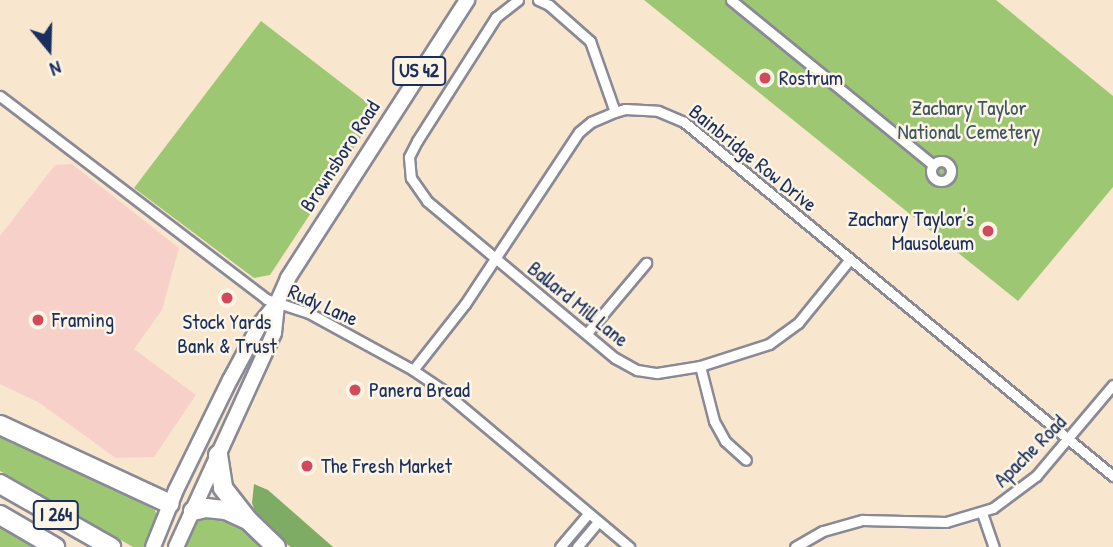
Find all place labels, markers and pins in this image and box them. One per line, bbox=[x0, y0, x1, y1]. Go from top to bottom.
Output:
place label: Rostrum bbox=[779, 65, 843, 91]
marker: Rostrum bbox=[757, 70, 773, 86]
place label: Zachary Taylor's Mausoleum bbox=[848, 206, 974, 256]
marker: Zachary Taylor's Mausoleum bbox=[980, 223, 996, 239]
marker: Stock Yards Bank & Trust bbox=[219, 290, 235, 306]
place label: Framing bbox=[52, 307, 114, 333]
place label: Stock Yards Bank & Trust bbox=[177, 309, 277, 359]
marker: Framing bbox=[30, 312, 46, 328]
place label: Panera Bread bbox=[369, 377, 470, 403]
marker: Panera Bread bbox=[347, 382, 363, 398]
place label: The Fresh Market bbox=[321, 453, 452, 479]
marker: The Fresh Market bbox=[299, 458, 315, 474]

